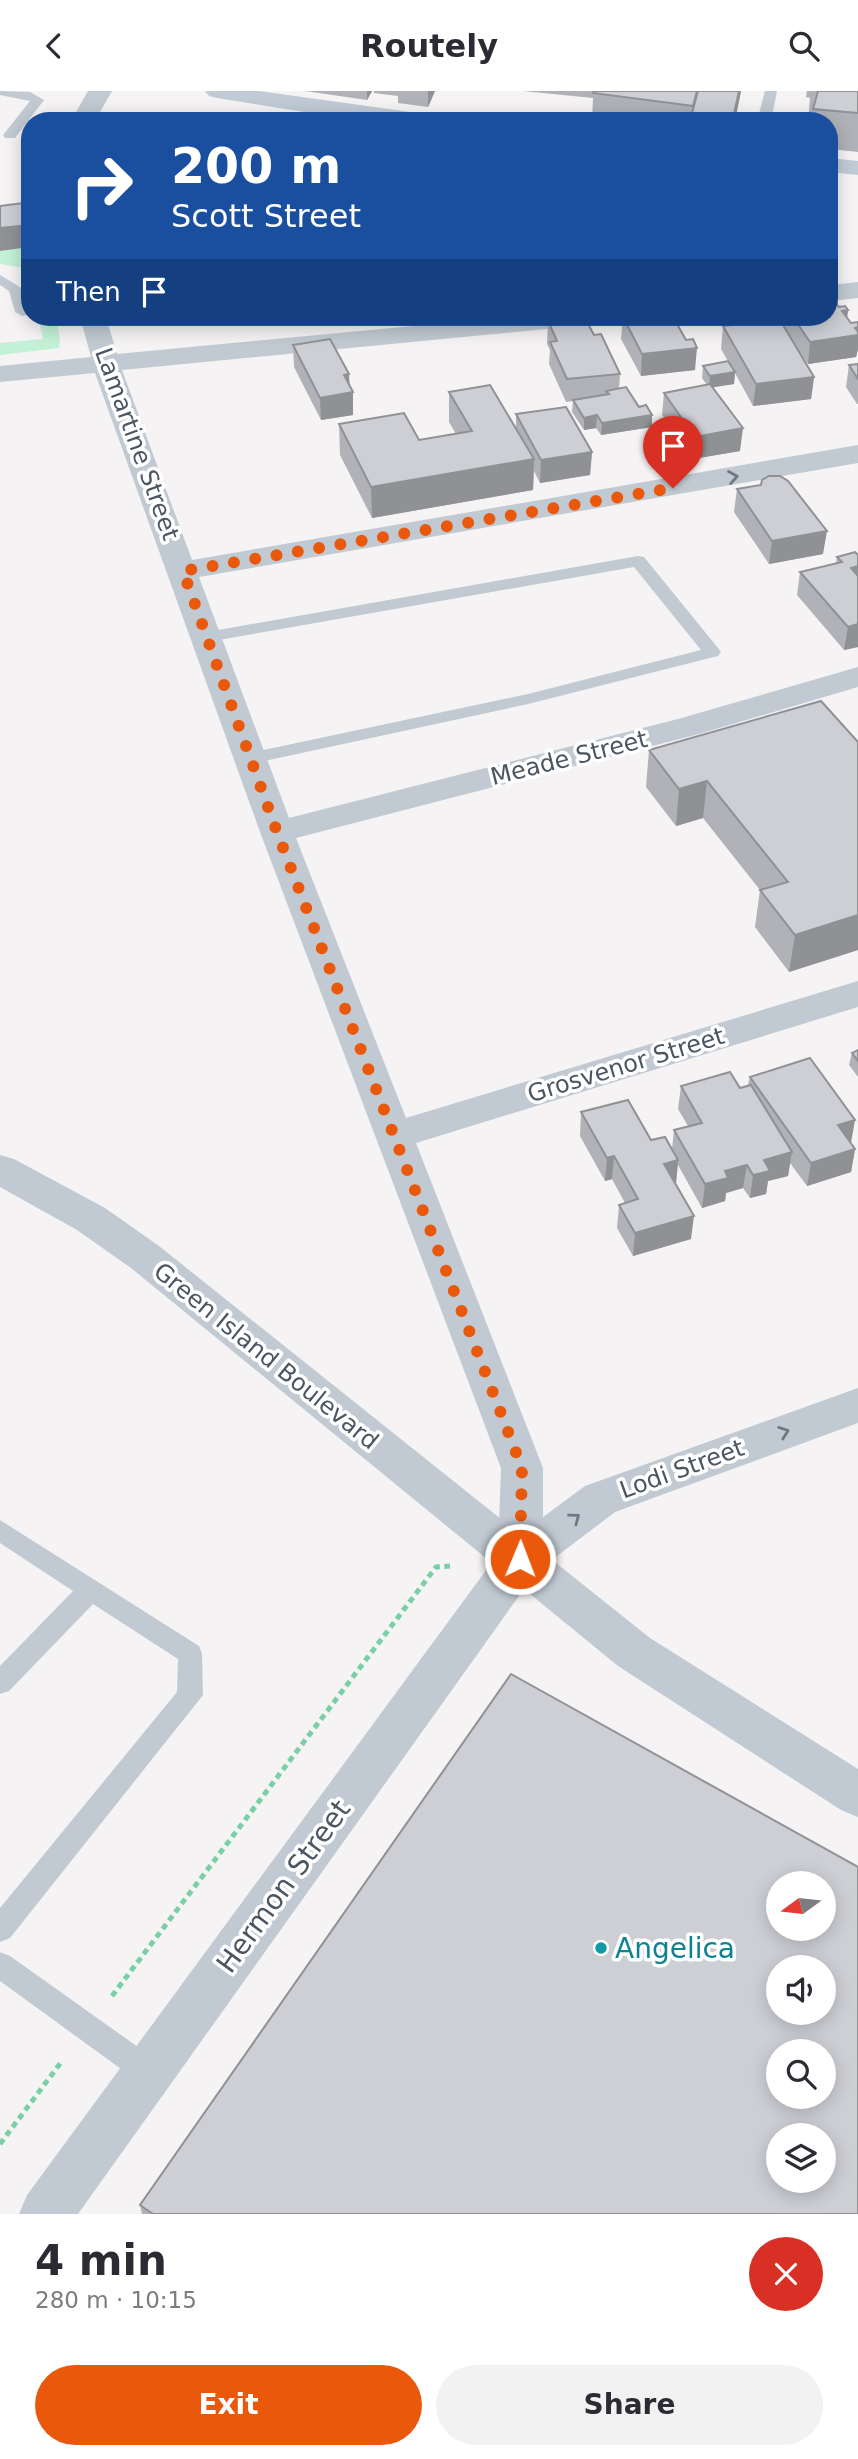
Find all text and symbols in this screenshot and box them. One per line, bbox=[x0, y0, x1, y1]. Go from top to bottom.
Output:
icon: back bbox=[35, 27, 73, 65]
text: Routely bbox=[360, 27, 498, 65]
icon: search bbox=[785, 27, 823, 65]
text: 200 m bbox=[171, 138, 341, 195]
icon: right bbox=[56, 140, 147, 231]
text: Scott Street bbox=[171, 197, 361, 235]
icon: arrive bbox=[135, 273, 173, 311]
text: Then bbox=[56, 277, 121, 307]
street label: Lamartine Street bbox=[89, 344, 185, 544]
pin bbox=[643, 416, 703, 488]
icon: arrive bbox=[654, 427, 692, 465]
one-way arrow bbox=[727, 470, 739, 485]
street label: Meade Street bbox=[488, 725, 650, 791]
street label: Grosvenor Street bbox=[524, 1022, 728, 1108]
street label: Green Island Boulevard bbox=[148, 1257, 384, 1455]
one-way arrow bbox=[778, 1426, 790, 1440]
street label: Lodi Street bbox=[616, 1434, 748, 1504]
one-way arrow bbox=[567, 1514, 580, 1526]
position arrow bbox=[483, 1522, 557, 1596]
street label: Hermon Street bbox=[210, 1793, 357, 1979]
north arrow bbox=[766, 1871, 836, 1941]
map controls bbox=[766, 1871, 836, 2193]
place label: Angelica bbox=[615, 1932, 735, 1965]
marker: Angelica bbox=[593, 1940, 609, 1956]
button: sound bbox=[766, 1955, 836, 2025]
button: search bbox=[766, 2039, 836, 2109]
button: layers bbox=[766, 2123, 836, 2193]
text: 4 min bbox=[35, 2236, 167, 2285]
button: close bbox=[749, 2237, 823, 2311]
text: 280 m · 10:15 bbox=[35, 2287, 197, 2313]
button: Exit bbox=[35, 2365, 422, 2445]
button: Share bbox=[436, 2365, 823, 2445]

